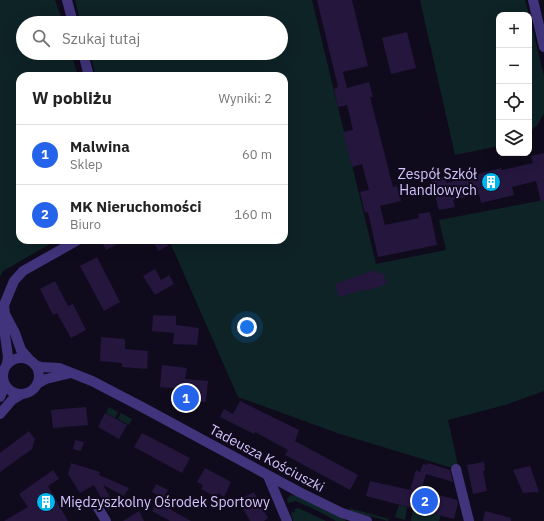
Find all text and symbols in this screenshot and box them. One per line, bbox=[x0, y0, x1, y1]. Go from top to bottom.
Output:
map controls bbox=[496, 12, 532, 156]
button: + bbox=[496, 12, 532, 48]
search box bbox=[16, 16, 288, 60]
icon: search bbox=[30, 27, 52, 49]
text: Szukaj tutaj bbox=[62, 29, 140, 48]
button: − bbox=[496, 48, 532, 84]
button: locate bbox=[496, 84, 532, 120]
text: W pobliżu bbox=[32, 87, 112, 109]
text: Wyniki: 2 bbox=[219, 90, 272, 107]
button: layers bbox=[496, 120, 532, 156]
text: Malwina bbox=[70, 137, 130, 156]
text: 1 bbox=[41, 146, 49, 163]
text: 60 m bbox=[242, 146, 272, 163]
text: Sklep bbox=[70, 156, 103, 173]
place label: Zespół Szkół Handlowych bbox=[398, 165, 477, 199]
building icon: Zespół Szkół Handlowych bbox=[480, 171, 502, 193]
text: MK Nieruchomości bbox=[70, 197, 201, 216]
text: 2 bbox=[41, 206, 49, 223]
text: 160 m bbox=[234, 206, 272, 223]
text: Biuro bbox=[70, 216, 101, 233]
your location bbox=[237, 317, 257, 337]
pin: 1 bbox=[173, 383, 199, 413]
street label: Tadeusza Kościuszki bbox=[206, 420, 328, 496]
pin: 2 bbox=[412, 486, 438, 516]
building icon: Międzyszkolny Ośrodek Sportowy bbox=[35, 491, 57, 513]
place label: Międzyszkolny Ośrodek Sportowy bbox=[60, 493, 270, 511]

